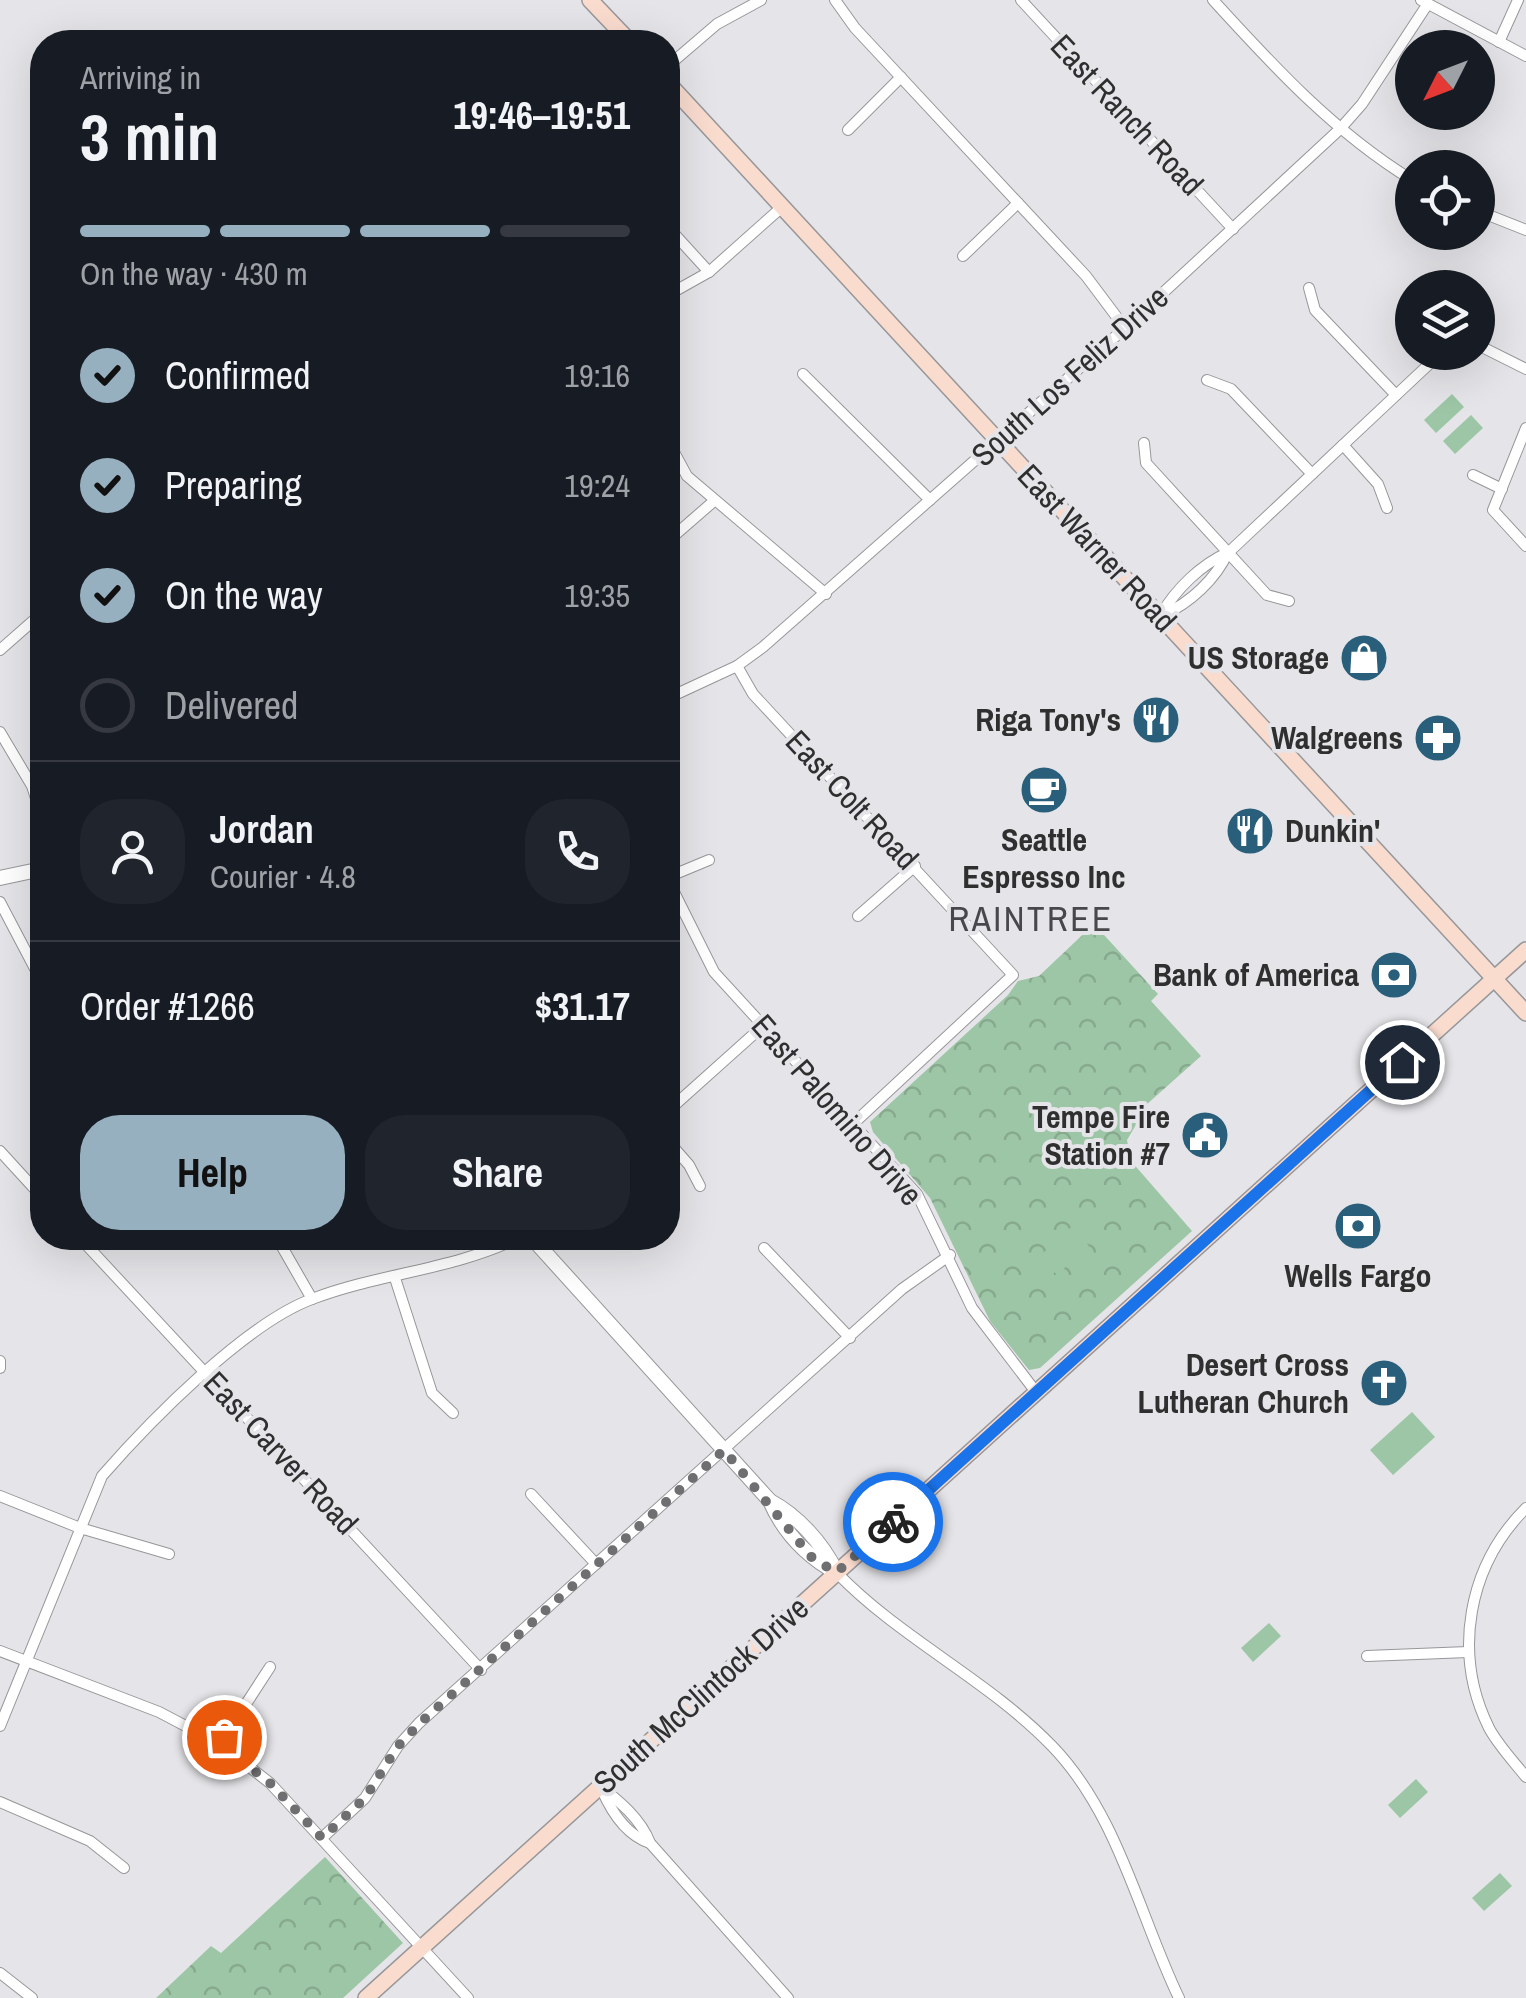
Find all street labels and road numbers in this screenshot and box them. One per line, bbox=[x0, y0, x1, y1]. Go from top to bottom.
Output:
street label: East Ranch Road bbox=[1042, 25, 1213, 205]
street label: South Los Feliz Drive bbox=[962, 276, 1177, 476]
street label: East Warner Road bbox=[1008, 454, 1186, 641]
street label: East Colt Road bbox=[776, 720, 928, 879]
street label: East Palomino Drive bbox=[742, 1005, 933, 1215]
street label: East Carver Road bbox=[195, 1362, 368, 1544]
street label: South McClintock Drive bbox=[584, 1586, 817, 1803]

